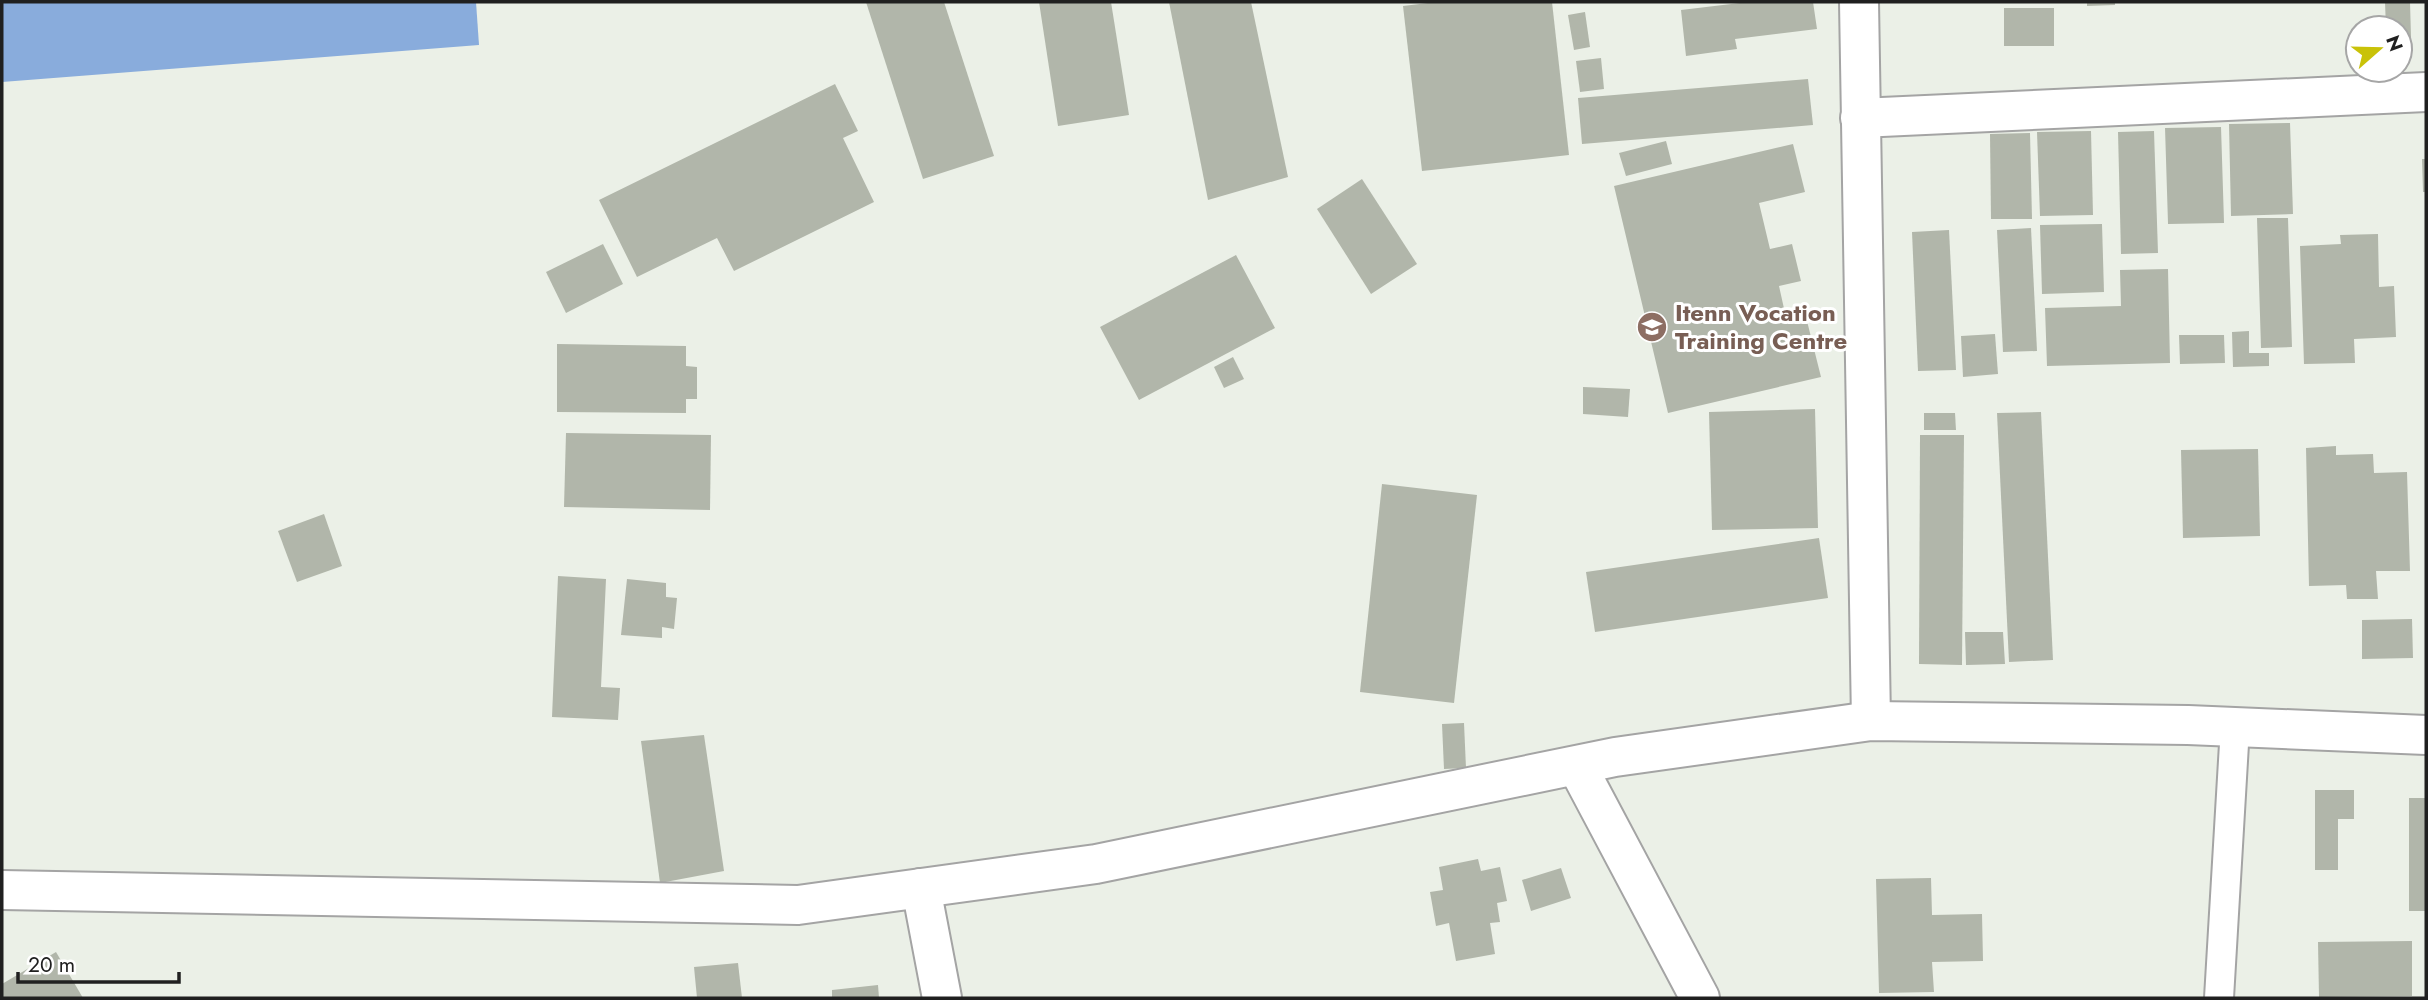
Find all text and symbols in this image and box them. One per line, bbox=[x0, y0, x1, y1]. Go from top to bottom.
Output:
north arrow bbox=[2344, 14, 2414, 84]
text: N bbox=[2379, 32, 2410, 55]
place label: Itenn Vocation Training Centre bbox=[1675, 295, 1847, 358]
school or university icon: Itenn Vocation Training Centre bbox=[1635, 310, 1669, 344]
scale bar bbox=[18, 940, 178, 984]
text: 20 m bbox=[28, 950, 75, 980]

